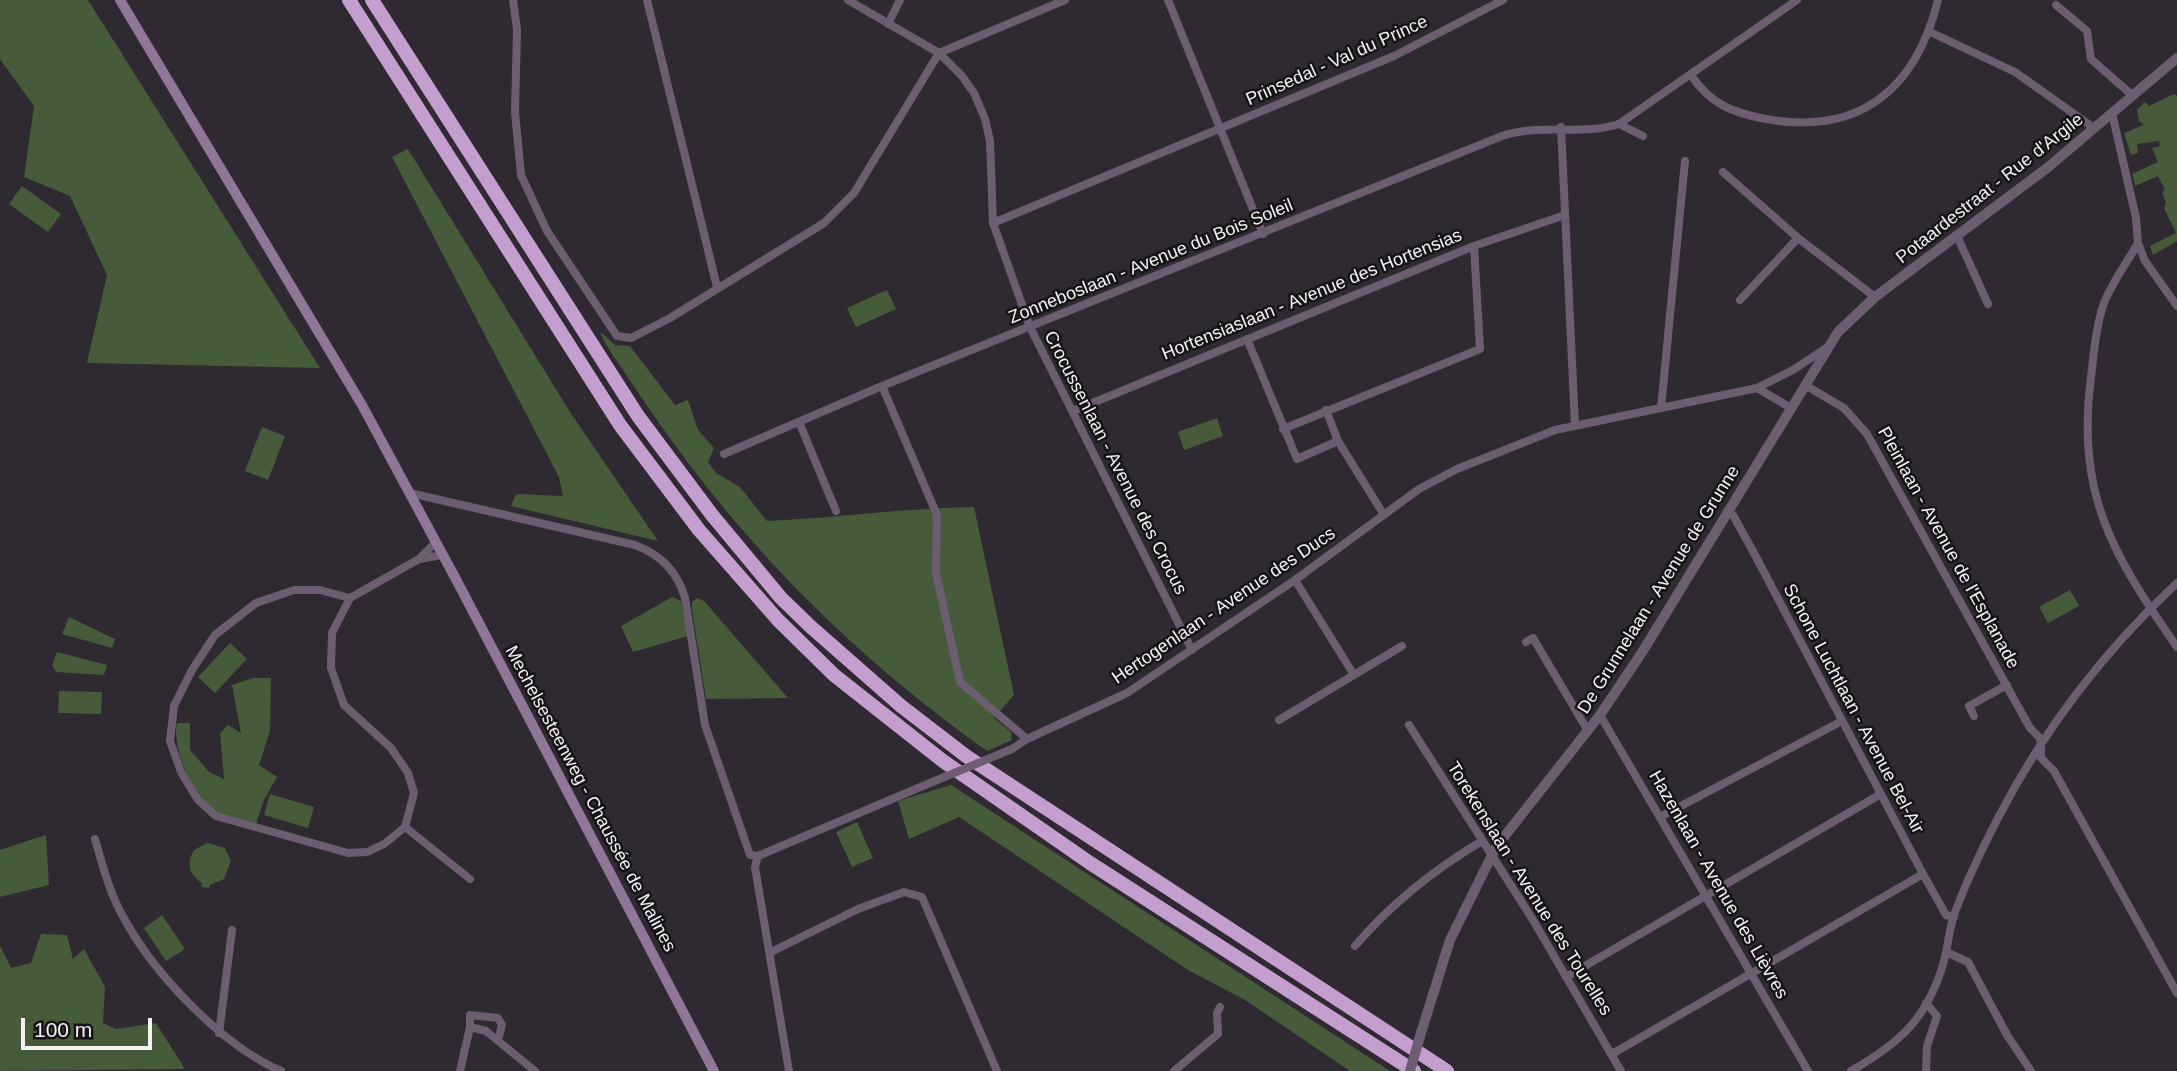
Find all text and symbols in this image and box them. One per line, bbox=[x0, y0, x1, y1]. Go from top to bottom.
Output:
street label: Prinsedal - Val du Prince bbox=[1243, 11, 1431, 111]
street label: Potaardestraat - Rue d'Argile bbox=[1892, 109, 2088, 269]
street label: Zonneboslaan - Avenue du Bois Soleil bbox=[1006, 195, 1296, 329]
street label: Hortensiaslaan - Avenue des Hortensias bbox=[1159, 225, 1465, 365]
street label: Crocussenlaan - Avenue des Crocus bbox=[1039, 328, 1191, 598]
street label: Pleinlaan - Avenue de l'Esplanade bbox=[1872, 423, 2024, 673]
street label: De Grunnelaan - Avenue de Grunne bbox=[1573, 462, 1745, 718]
street label: Hertogenlaan - Avenue des Ducs bbox=[1108, 523, 1340, 689]
street label: Schone Luchtlaan - Avenue Bel-Air bbox=[1778, 580, 1928, 838]
street label: Mechelsesteenweg - Chaussée de Malines bbox=[500, 642, 680, 956]
street label: Torekenslaan - Avenue des Tourelles bbox=[1442, 758, 1616, 1020]
street label: Hazenlaan - Avenue des Lièvres bbox=[1644, 767, 1792, 1003]
scale bar bbox=[24, 1004, 156, 1048]
text: 100 m bbox=[34, 1018, 92, 1041]

